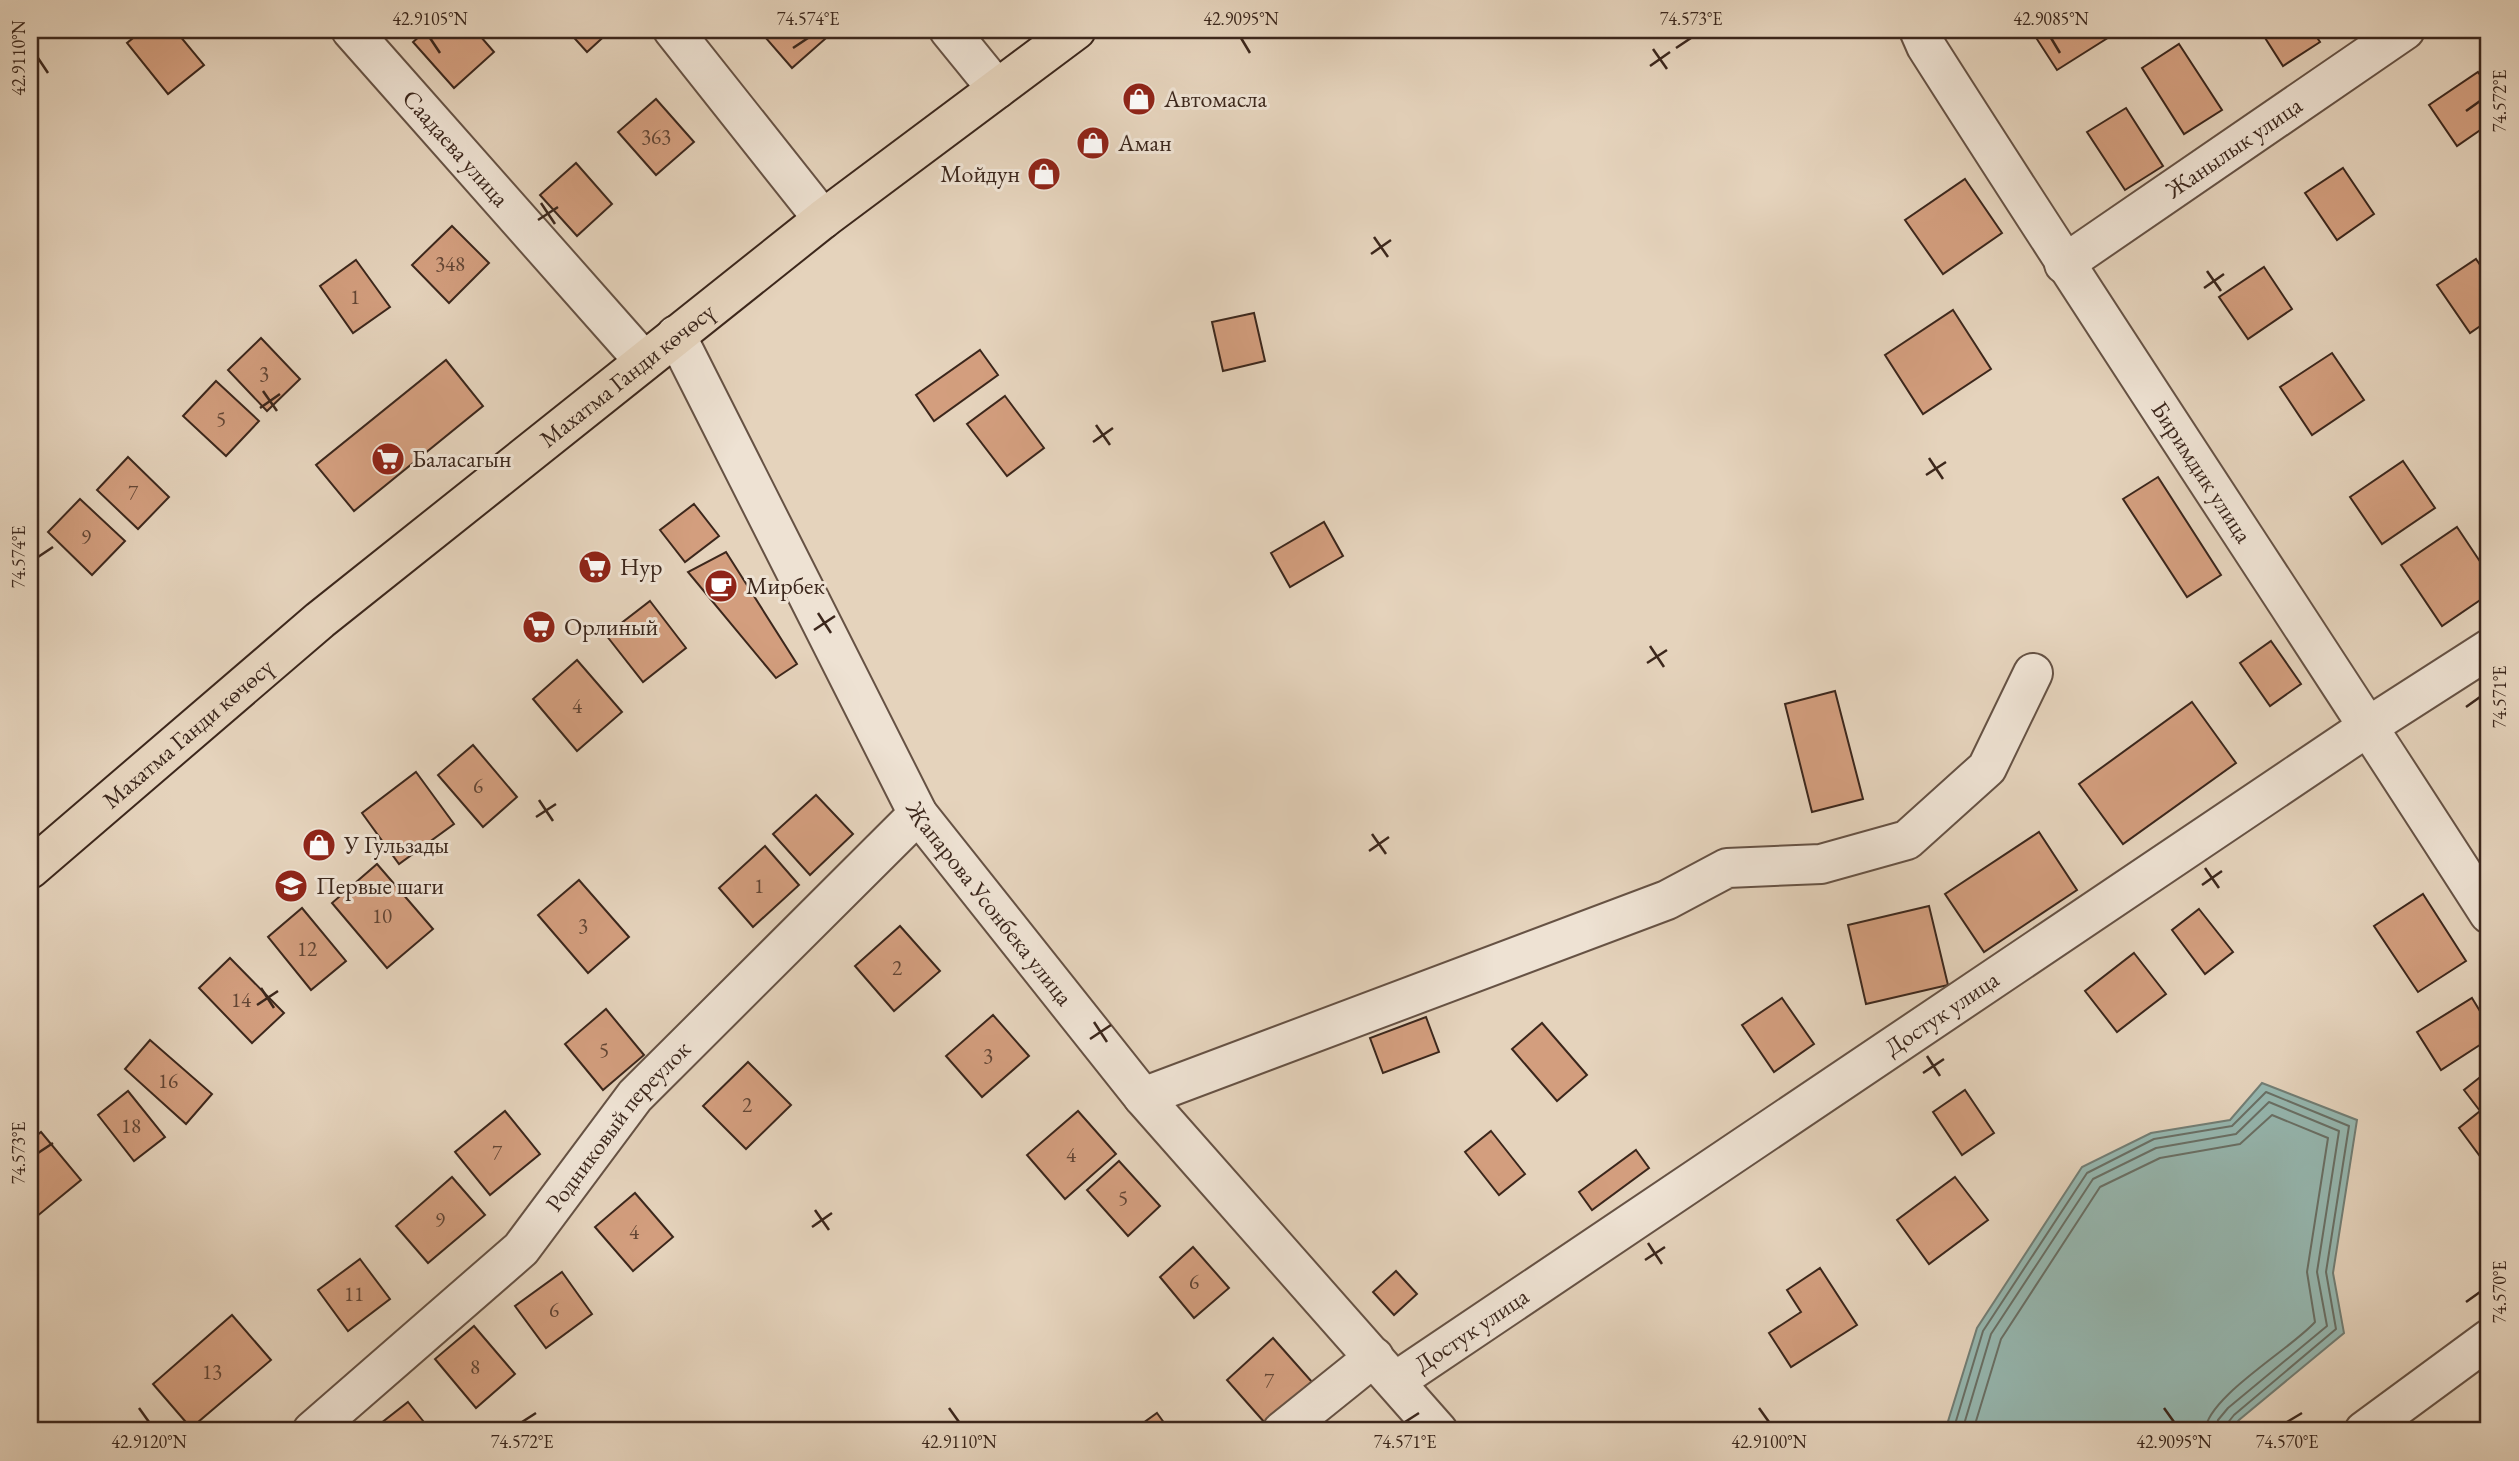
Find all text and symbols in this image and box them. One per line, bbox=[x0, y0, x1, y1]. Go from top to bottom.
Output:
text: 42.9105°N bbox=[392, 7, 468, 30]
text: 74.574°E bbox=[777, 7, 839, 30]
text: 42.9095°N bbox=[1203, 7, 1279, 30]
text: 74.573°E bbox=[1660, 7, 1722, 30]
text: 42.9085°N bbox=[2013, 7, 2089, 30]
text: 42.9110°N bbox=[7, 20, 30, 96]
text: 74.572°E bbox=[2488, 70, 2511, 132]
shop icon: Автомасла bbox=[1120, 80, 1158, 118]
street label: Саадаева улица bbox=[396, 83, 517, 214]
place label: Автомасла bbox=[1163, 83, 1268, 114]
street label: Жанылык улица bbox=[2158, 89, 2308, 205]
house number: 363 bbox=[641, 123, 671, 150]
shop icon: Аман bbox=[1074, 124, 1112, 162]
place label: Аман bbox=[1117, 127, 1172, 158]
shop icon: Мойдун bbox=[1025, 155, 1063, 193]
place label: Мойдун bbox=[940, 158, 1020, 189]
house number: 348 bbox=[435, 250, 465, 277]
house number: 1 bbox=[350, 283, 360, 310]
street label: Махатма Ганди көчөсү bbox=[533, 295, 721, 454]
house number: 3 bbox=[259, 360, 269, 387]
street label: Биримдик улица bbox=[2145, 395, 2260, 549]
house number: 5 bbox=[216, 405, 226, 432]
supermarket icon: Баласагын bbox=[369, 440, 407, 478]
place label: Баласагын bbox=[412, 443, 511, 474]
house number: 7 bbox=[128, 479, 139, 506]
house number: 9 bbox=[81, 523, 91, 550]
text: 74.574°E bbox=[7, 526, 30, 588]
supermarket icon: Нур bbox=[576, 548, 614, 586]
place label: Нур bbox=[620, 551, 662, 582]
cafe icon: Мирбек bbox=[702, 567, 740, 605]
place label: Мирбек bbox=[746, 570, 825, 601]
supermarket icon: Орлиный bbox=[520, 608, 558, 646]
place label: Орлиный bbox=[564, 611, 659, 642]
street label: Махатма Ганди көчөсү bbox=[96, 651, 280, 815]
text: 74.571°E bbox=[2488, 666, 2511, 728]
house number: 4 bbox=[572, 692, 583, 719]
house number: 6 bbox=[473, 772, 483, 799]
street label: Жапарова Усонбека улица bbox=[899, 795, 1081, 1012]
shop icon: У Гульзады bbox=[300, 826, 338, 864]
place label: У Гульзады bbox=[343, 829, 449, 860]
school or university icon: Первые шаги bbox=[272, 867, 310, 905]
place label: Первые шаги bbox=[316, 870, 444, 901]
house number: 1 bbox=[754, 872, 764, 899]
house number: 10 bbox=[372, 902, 392, 929]
house number: 3 bbox=[578, 912, 588, 939]
house number: 12 bbox=[297, 935, 317, 962]
house number: 2 bbox=[892, 954, 902, 981]
street label: Достук улица bbox=[1878, 963, 2005, 1063]
house number: 14 bbox=[231, 986, 252, 1013]
street label: Родниковый переулок bbox=[538, 1033, 697, 1218]
house number: 5 bbox=[599, 1036, 609, 1063]
house number: 3 bbox=[983, 1042, 993, 1069]
house number: 16 bbox=[158, 1067, 178, 1094]
house number: 2 bbox=[742, 1091, 752, 1118]
house number: 18 bbox=[121, 1112, 141, 1139]
text: 74.573°E bbox=[7, 1122, 30, 1184]
house number: 7 bbox=[492, 1139, 503, 1166]
house number: 4 bbox=[1066, 1141, 1077, 1168]
house number: 5 bbox=[1118, 1184, 1128, 1211]
house number: 9 bbox=[435, 1206, 445, 1233]
house number: 4 bbox=[629, 1218, 640, 1245]
text: 74.570°E bbox=[2488, 1261, 2511, 1323]
house number: 6 bbox=[1189, 1268, 1199, 1295]
house number: 11 bbox=[344, 1280, 364, 1307]
street label: Достук улица bbox=[1408, 1280, 1535, 1379]
house number: 6 bbox=[549, 1296, 559, 1323]
house number: 8 bbox=[470, 1353, 480, 1380]
house number: 13 bbox=[202, 1358, 222, 1385]
house number: 7 bbox=[1264, 1367, 1275, 1394]
text: 42.9120°N bbox=[111, 1430, 187, 1453]
text: 74.572°E bbox=[491, 1430, 553, 1453]
text: 42.9110°N bbox=[921, 1430, 997, 1453]
text: 74.571°E bbox=[1374, 1430, 1436, 1453]
text: 42.9100°N bbox=[1731, 1430, 1807, 1453]
text: 42.9095°N bbox=[2136, 1430, 2212, 1453]
text: 74.570°E bbox=[2256, 1430, 2318, 1453]

